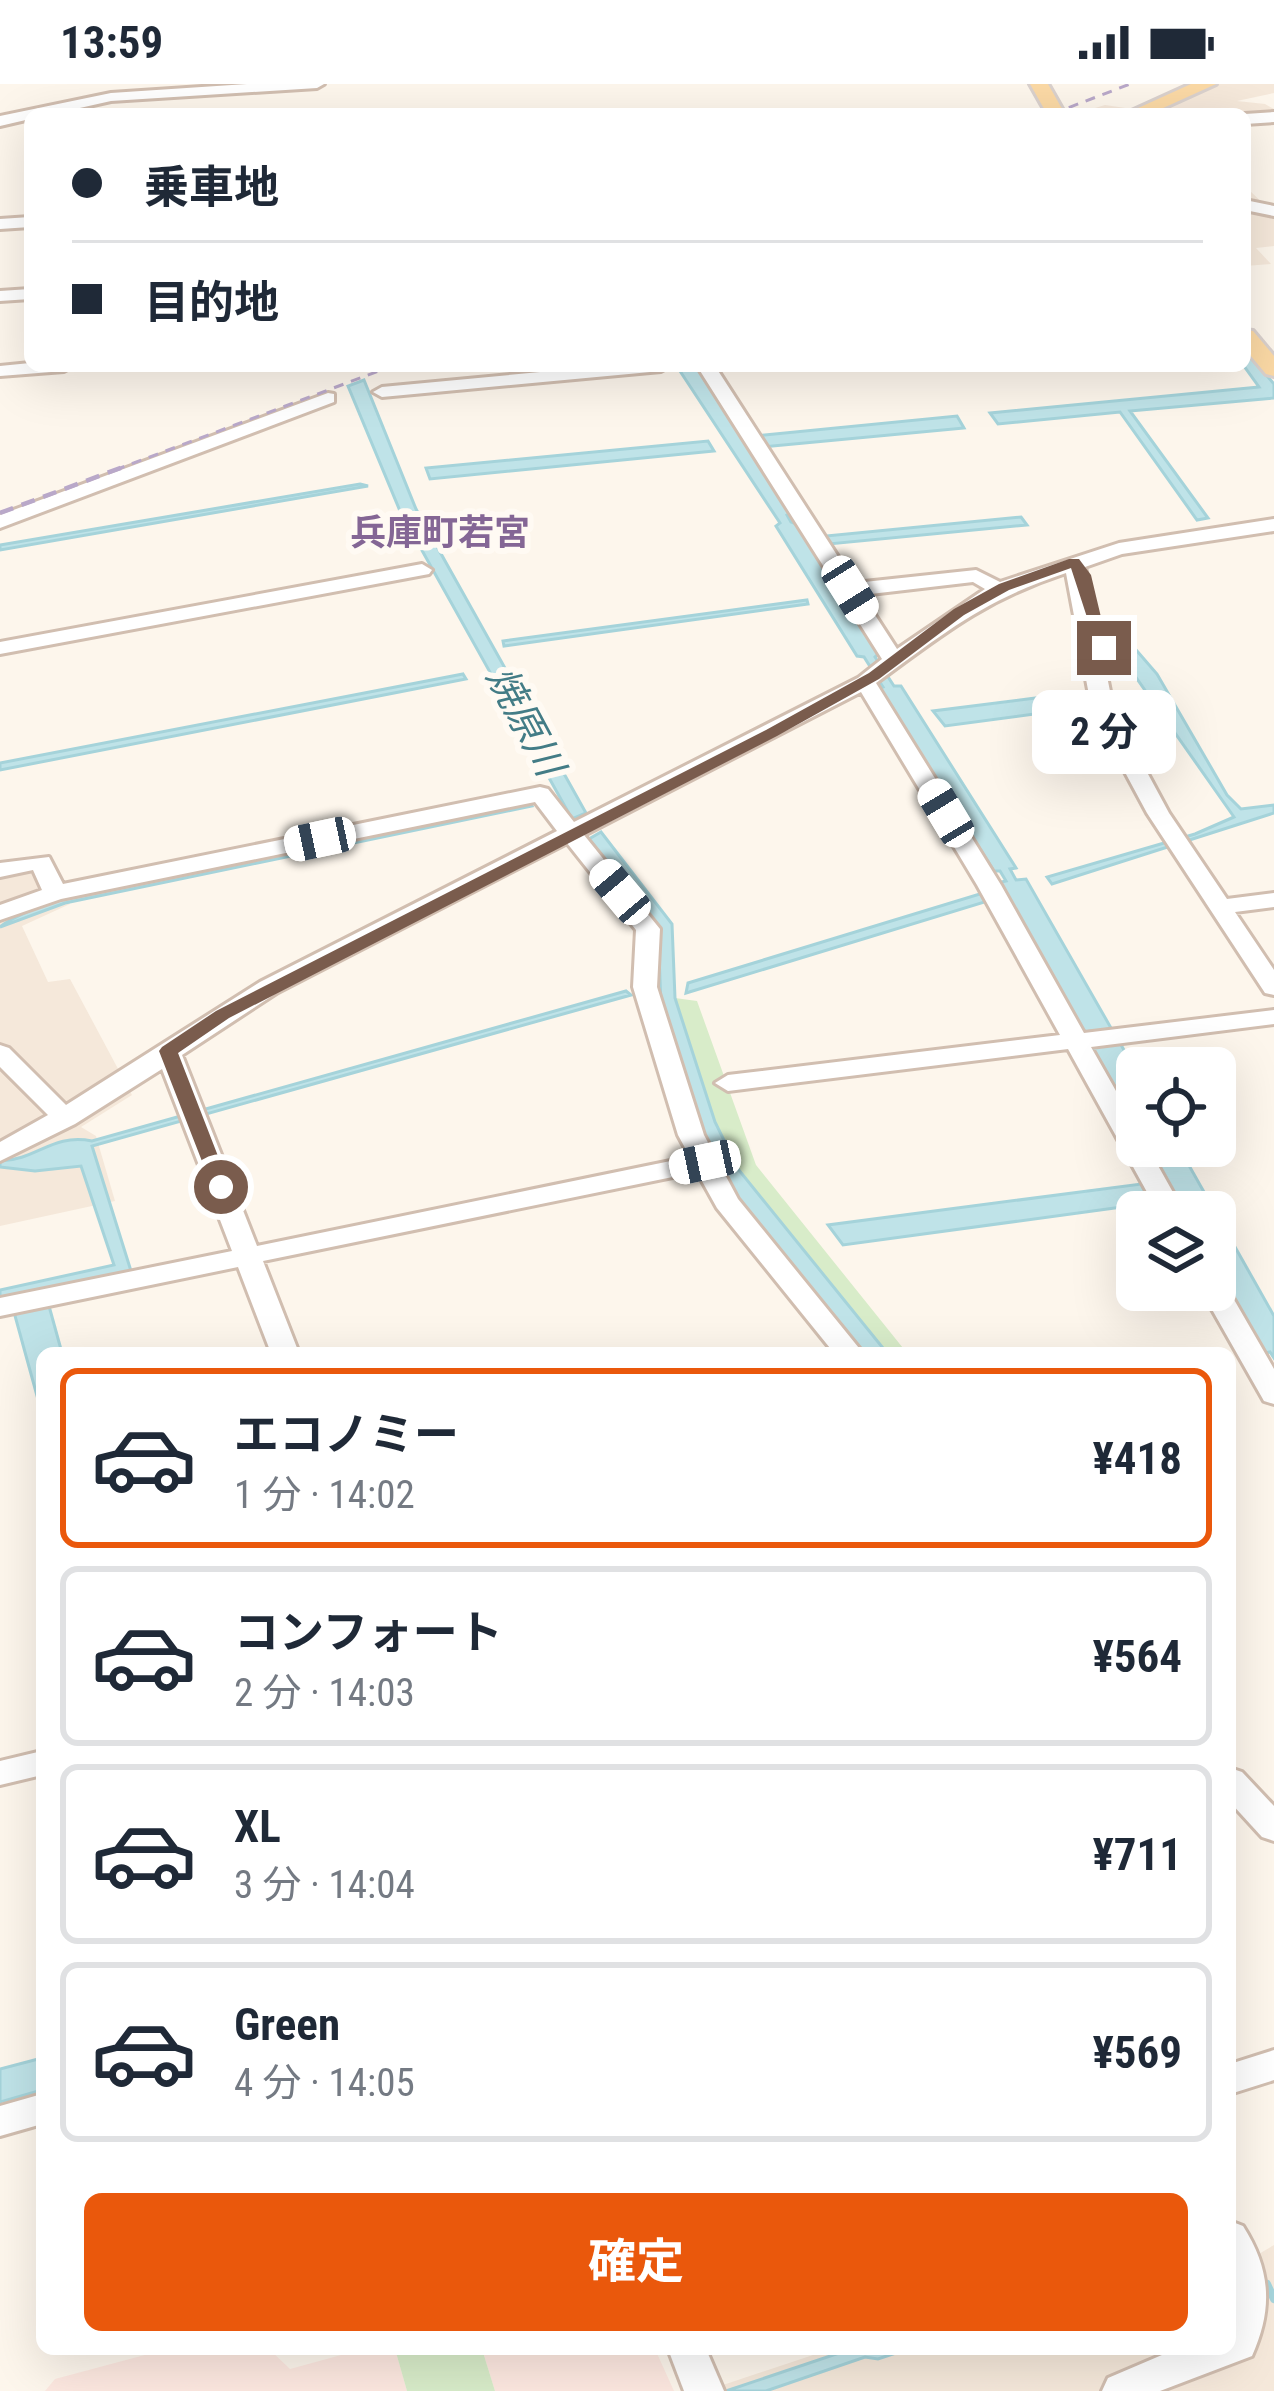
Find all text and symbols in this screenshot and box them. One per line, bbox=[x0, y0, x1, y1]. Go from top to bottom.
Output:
text: 13:59 bbox=[60, 16, 163, 69]
text: 乗車地 bbox=[144, 161, 279, 214]
text: 目的地 bbox=[144, 276, 279, 329]
district label: 兵庫町若宮 bbox=[350, 512, 530, 554]
car bbox=[816, 550, 884, 630]
route end bbox=[1077, 621, 1131, 675]
water label: 焼原川 bbox=[477, 659, 575, 787]
callout: 2 分 bbox=[1032, 690, 1176, 774]
text: 2 分 bbox=[1070, 709, 1138, 755]
car bbox=[912, 773, 980, 853]
car bbox=[281, 814, 359, 864]
car bbox=[583, 853, 657, 931]
map controls bbox=[1116, 1047, 1236, 1311]
button: locate bbox=[1116, 1047, 1236, 1167]
car bbox=[666, 1137, 744, 1187]
route start bbox=[194, 1160, 248, 1214]
button: layers bbox=[1116, 1191, 1236, 1311]
icon: car bbox=[90, 1404, 198, 1512]
text: エコノミー bbox=[234, 1408, 459, 1461]
text: ¥418 bbox=[1092, 1432, 1182, 1485]
text: 1 分 · 14:02 bbox=[234, 1472, 415, 1518]
icon: car bbox=[90, 1602, 198, 1710]
text: コンフォート bbox=[234, 1606, 503, 1659]
text: ¥564 bbox=[1092, 1630, 1182, 1683]
text: 2 分 · 14:03 bbox=[234, 1670, 415, 1716]
icon: car bbox=[90, 1800, 198, 1908]
text: XL bbox=[234, 1800, 281, 1853]
text: ¥711 bbox=[1092, 1828, 1182, 1881]
text: 3 分 · 14:04 bbox=[234, 1862, 415, 1908]
icon: car bbox=[90, 1998, 198, 2106]
text: Green bbox=[234, 1998, 340, 2051]
text: ¥569 bbox=[1092, 2026, 1182, 2079]
text: 4 分 · 14:05 bbox=[234, 2060, 415, 2106]
button: 確定 bbox=[84, 2193, 1188, 2331]

